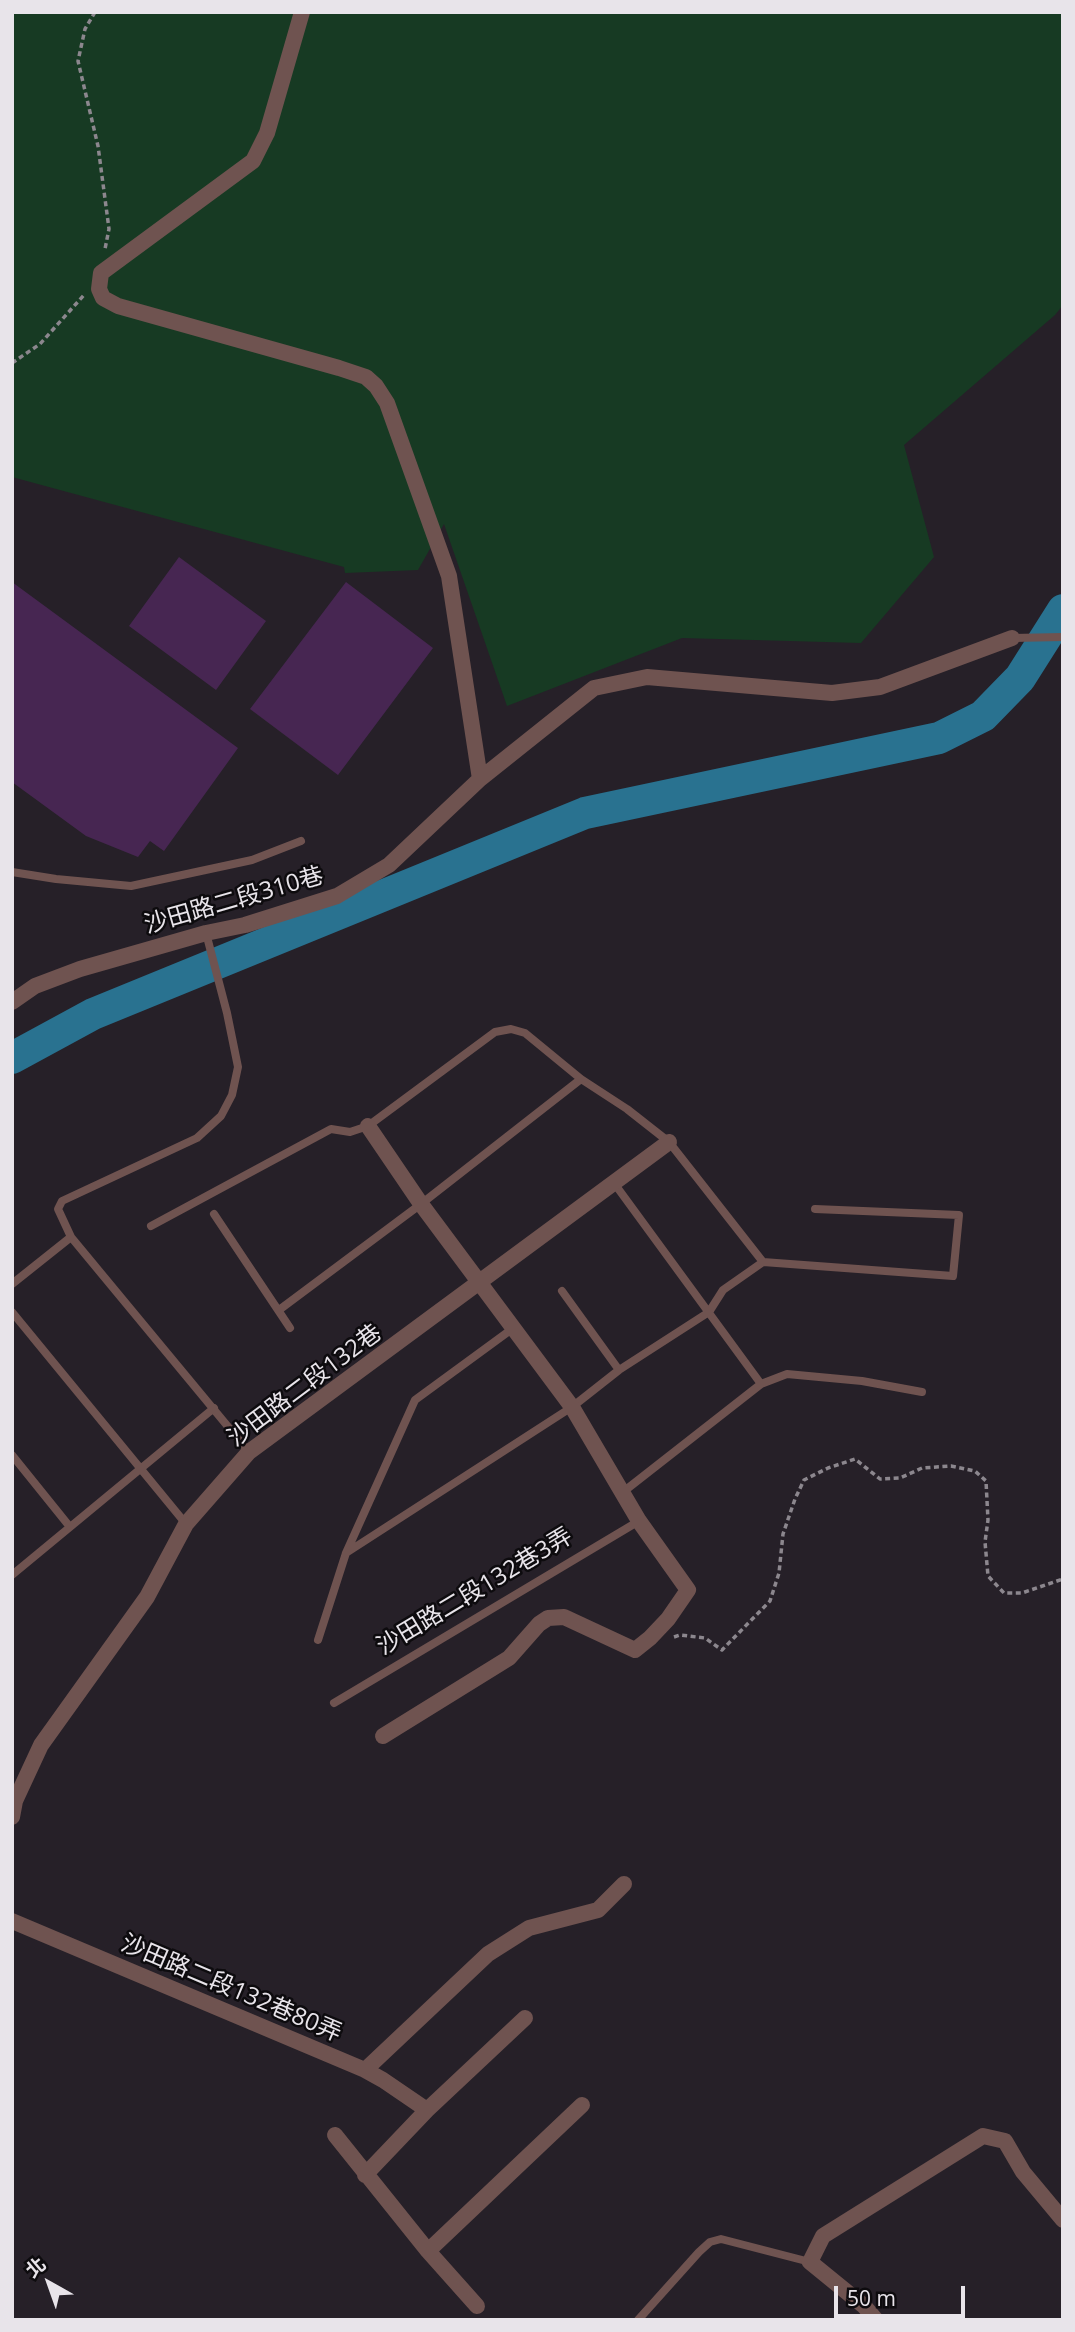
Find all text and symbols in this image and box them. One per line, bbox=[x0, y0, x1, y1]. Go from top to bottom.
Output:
street label: 沙田路二段310巷 bbox=[141, 862, 327, 940]
street label: 沙田路二段132巷 bbox=[222, 1319, 388, 1453]
street label: 沙田路二段132巷3弄 bbox=[372, 1522, 578, 1662]
street label: 沙田路二段132巷80弄 bbox=[116, 1930, 346, 2048]
north arrow bbox=[14, 2248, 84, 2318]
text: 北 bbox=[20, 2251, 51, 2283]
scale bar bbox=[837, 2272, 968, 2316]
text: 50 m bbox=[847, 2284, 896, 2312]

